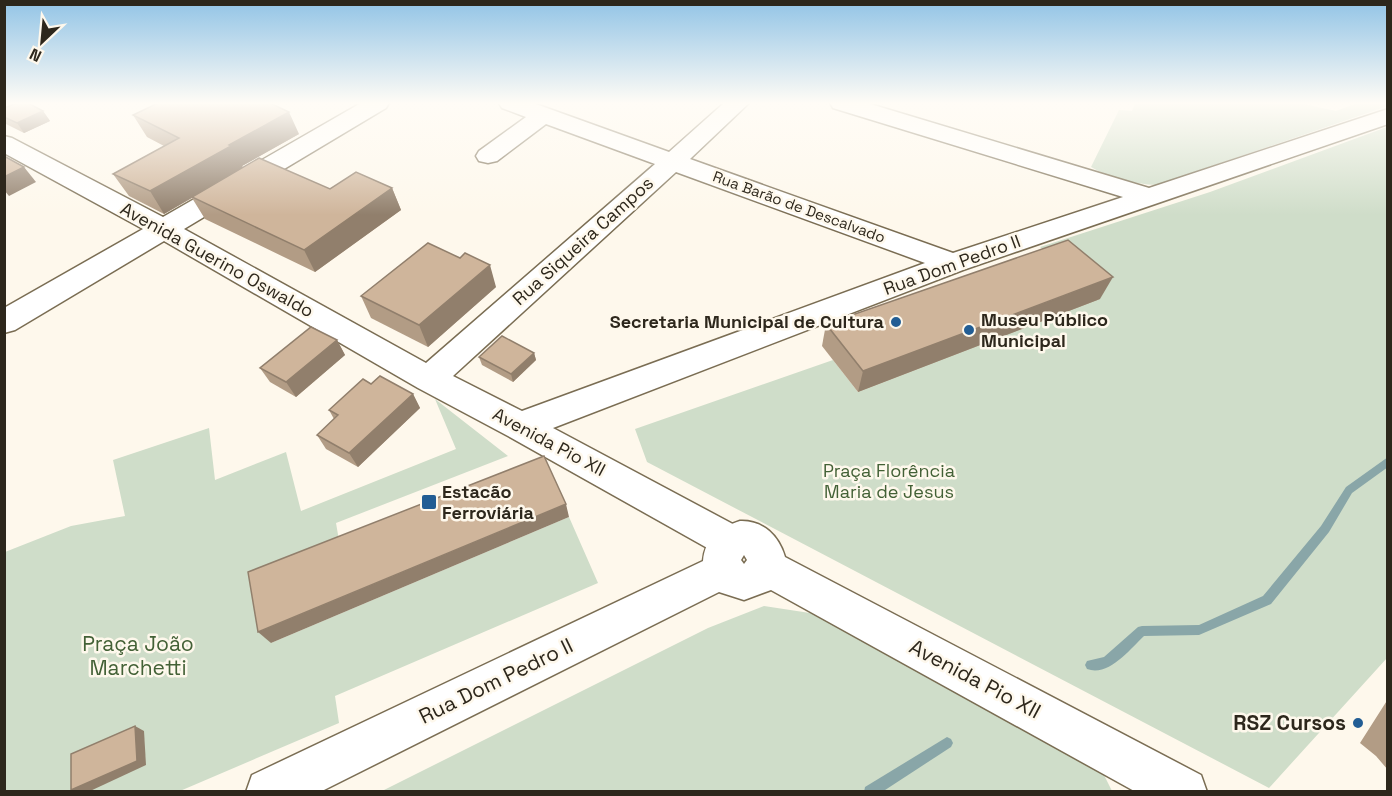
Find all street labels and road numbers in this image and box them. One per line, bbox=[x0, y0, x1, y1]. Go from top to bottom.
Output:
street label: Rua Barão de Descalvado bbox=[710, 166, 888, 247]
street label: Rua Siqueira Campos bbox=[508, 171, 658, 310]
street label: Avenida Guerino Oswaldo bbox=[116, 197, 318, 322]
street label: Rua Dom Pedro II bbox=[880, 229, 1024, 300]
street label: Avenida Pio XII bbox=[489, 402, 610, 481]
street label: Rua Dom Pedro II bbox=[414, 632, 577, 730]
street label: Avenida Pio XII bbox=[905, 633, 1046, 725]

